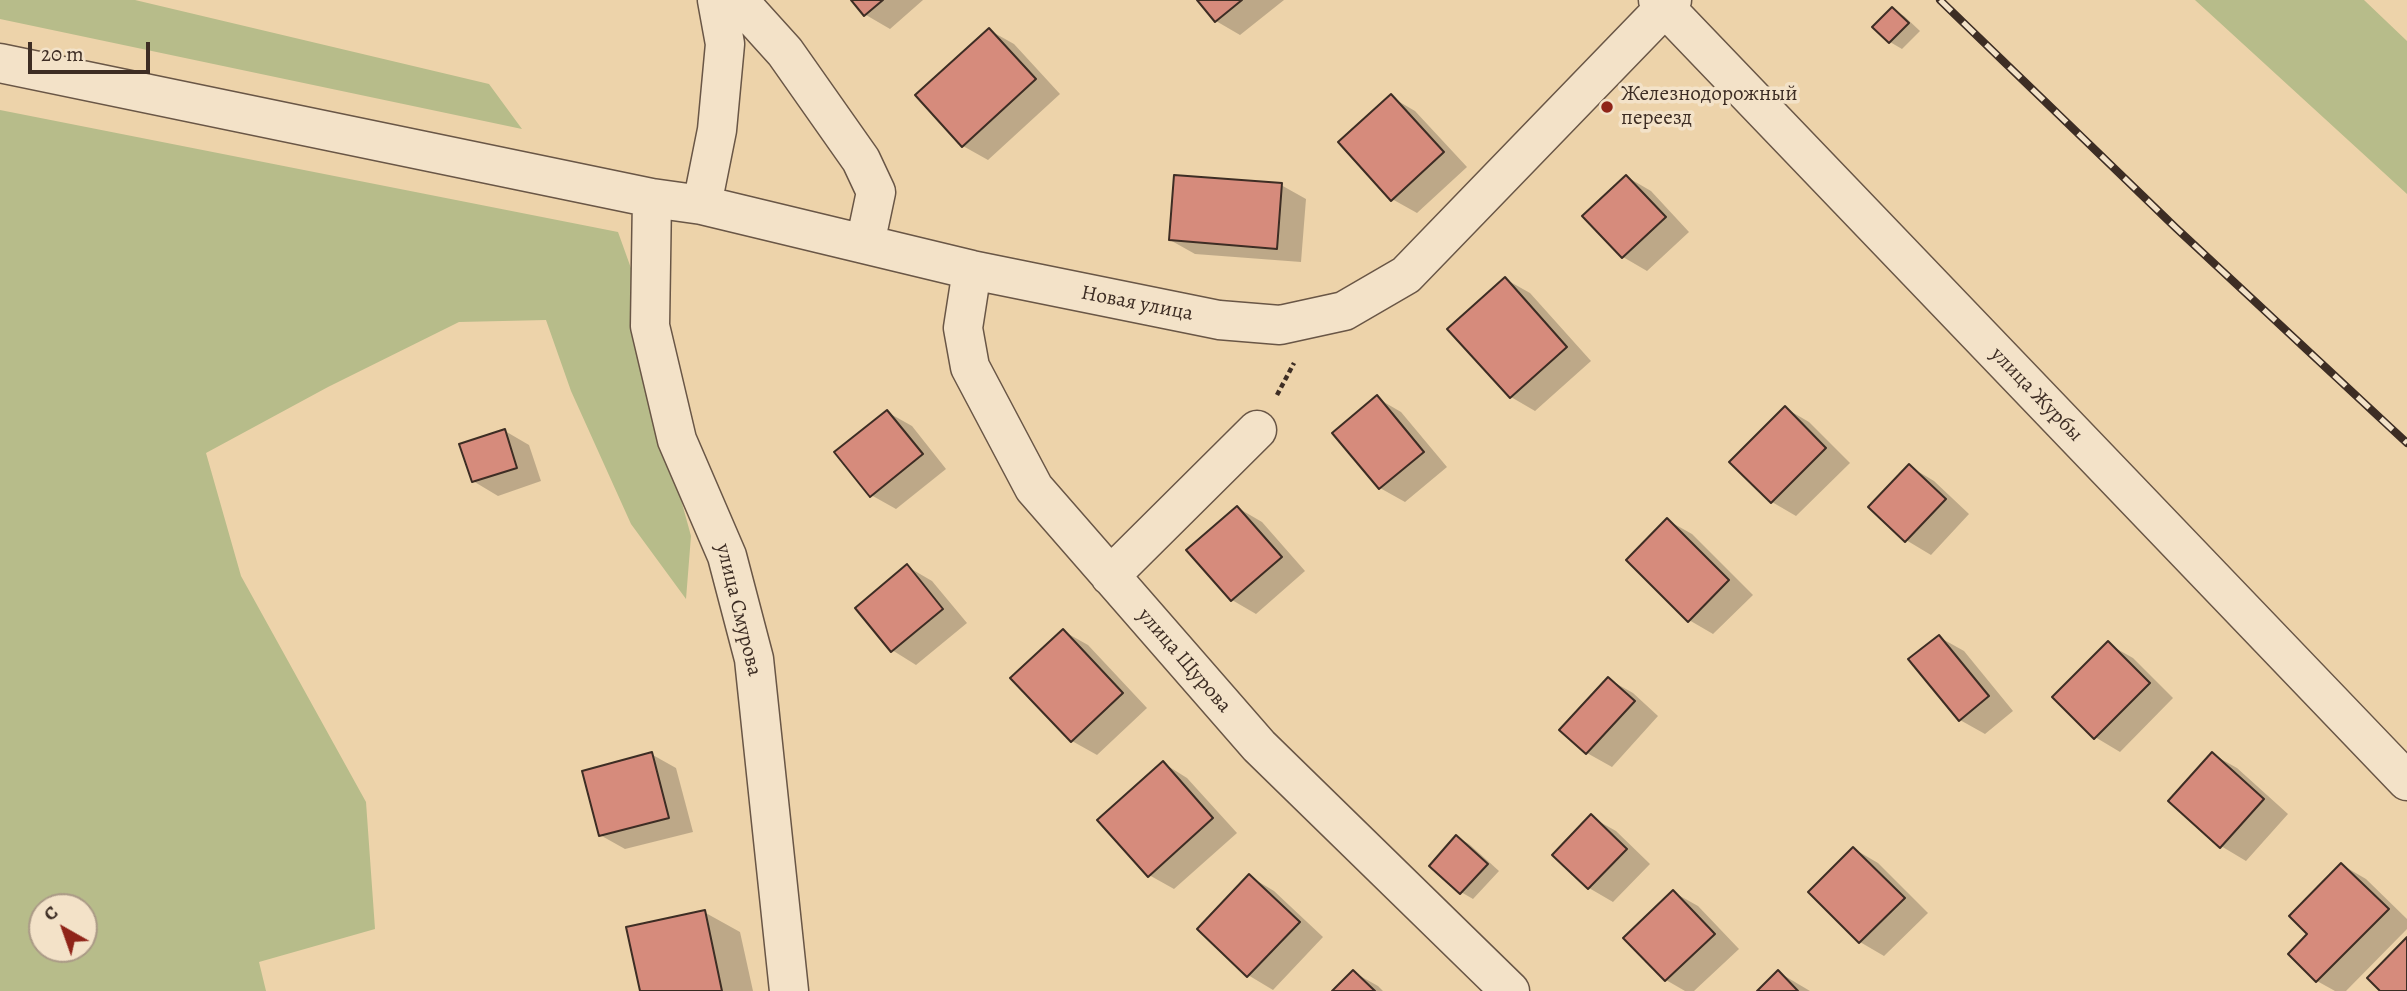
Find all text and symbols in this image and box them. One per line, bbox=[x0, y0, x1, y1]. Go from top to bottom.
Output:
scale bar bbox=[32, 28, 154, 72]
text: 20 m bbox=[41, 40, 84, 68]
place label: Железнодорожный переезд bbox=[1621, 82, 1798, 132]
marker: Железнодорожный переезд bbox=[1599, 99, 1615, 115]
street label: Новая улица bbox=[1079, 281, 1195, 327]
street label: улица Журбы bbox=[1985, 342, 2087, 448]
street label: улица Смурова bbox=[709, 541, 767, 679]
street label: улица Щурова bbox=[1132, 604, 1236, 718]
north arrow bbox=[28, 893, 98, 963]
text: С bbox=[38, 900, 64, 927]

